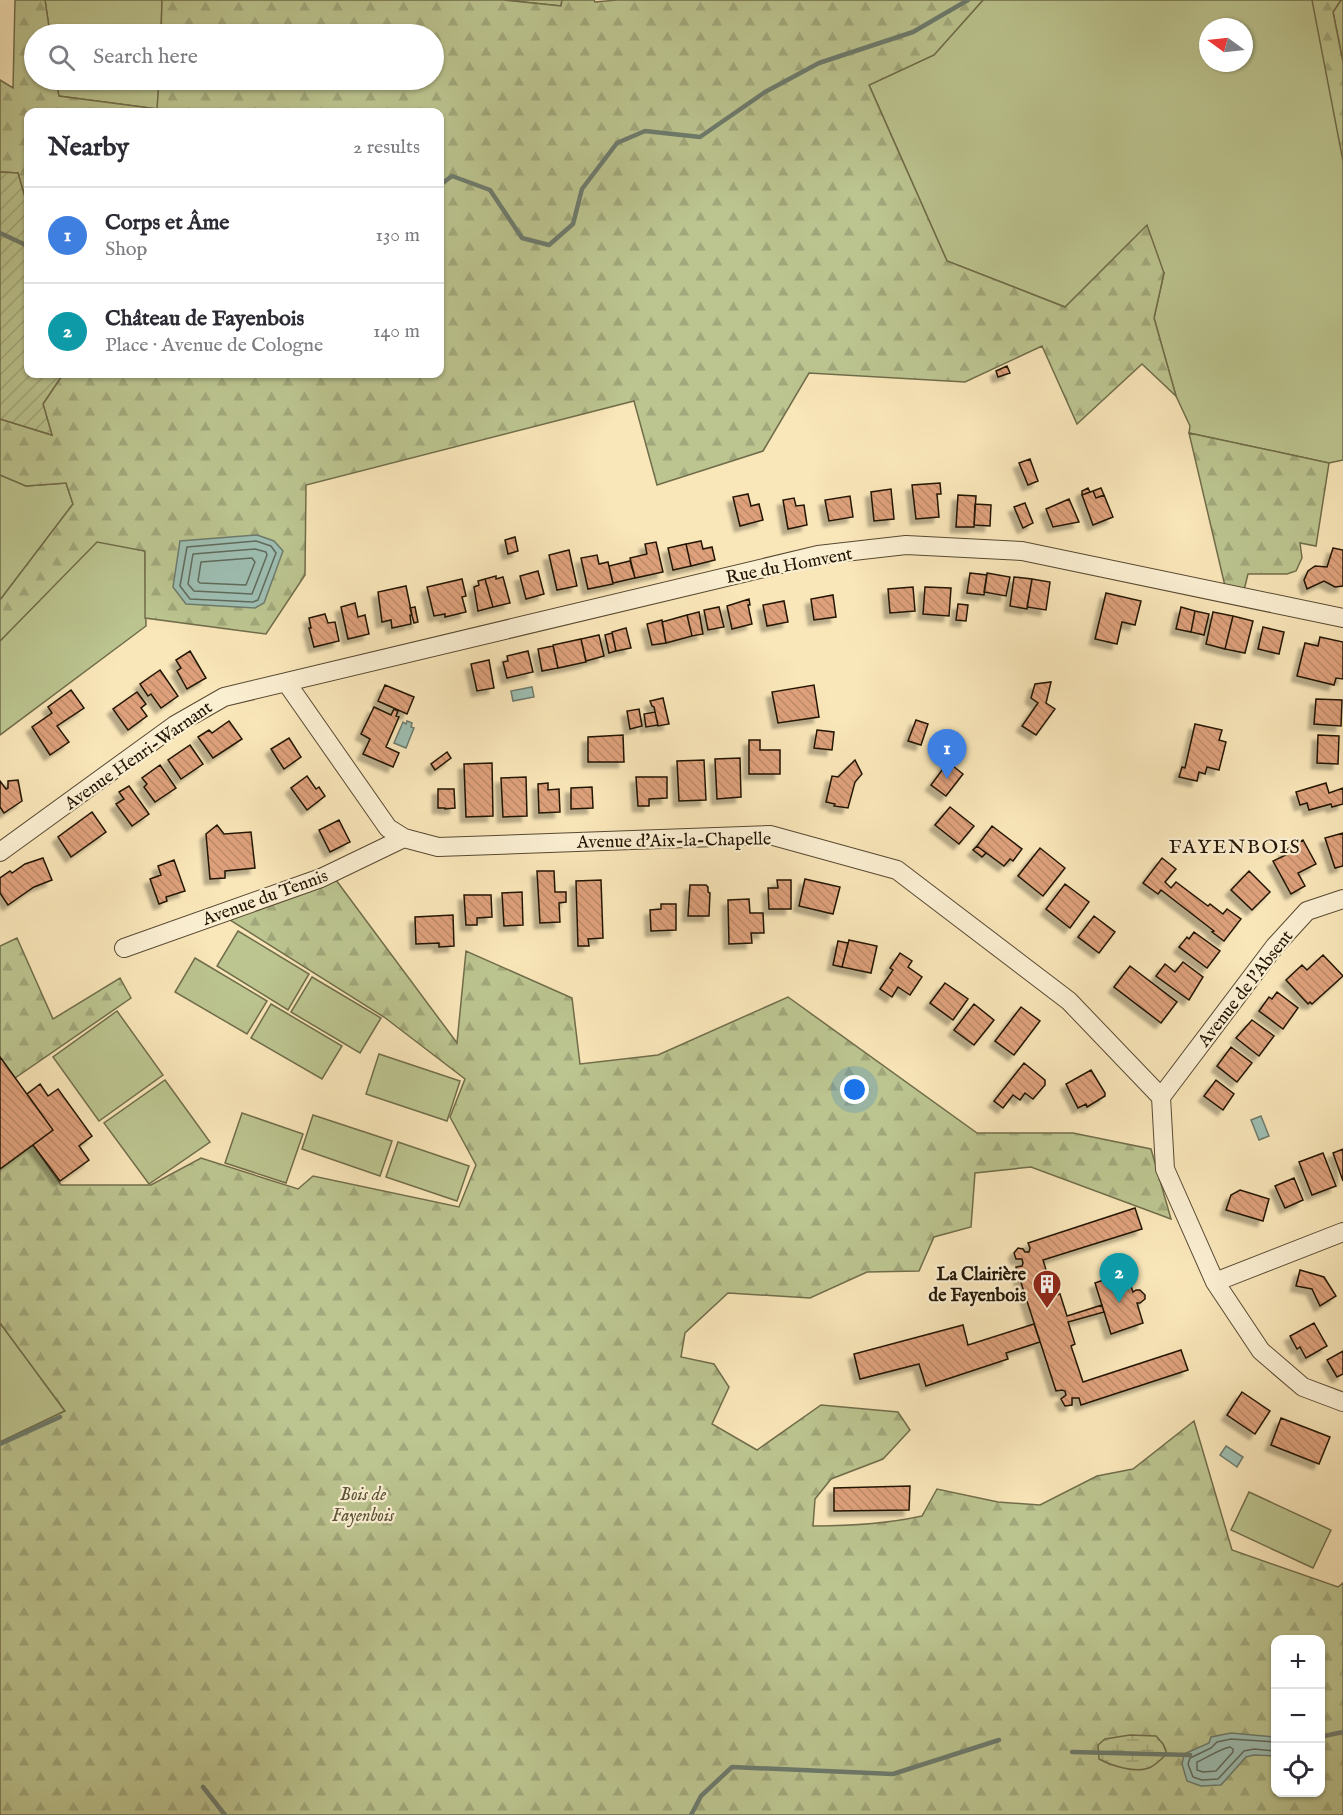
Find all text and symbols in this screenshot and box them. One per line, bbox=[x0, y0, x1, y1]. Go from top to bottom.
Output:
north arrow bbox=[1199, 18, 1253, 72]
search box bbox=[24, 24, 444, 90]
icon: search bbox=[45, 41, 78, 74]
text: Search here bbox=[93, 43, 198, 71]
text: Nearby bbox=[48, 131, 129, 164]
text: 2 results bbox=[353, 135, 420, 160]
text: Corps et Âme bbox=[105, 209, 229, 237]
text: 1 bbox=[64, 223, 71, 248]
text: 130 m bbox=[375, 223, 420, 248]
text: Shop bbox=[105, 237, 147, 262]
text: Château de Fayenbois bbox=[105, 305, 304, 333]
text: 2 bbox=[63, 319, 72, 344]
text: 140 m bbox=[373, 319, 420, 344]
text: Place · Avenue de Cologne bbox=[105, 333, 323, 358]
street label: Rue du Homvent bbox=[724, 543, 855, 590]
street label: Avenue Henri-Warnant bbox=[60, 697, 217, 816]
pin: 1 bbox=[928, 730, 966, 779]
street label: Avenue d'Aix-la-Chapelle bbox=[576, 828, 771, 855]
district label: FAYENBOIS bbox=[1169, 835, 1301, 860]
street label: Avenue du Tennis bbox=[199, 865, 331, 932]
street label: Avenue de l'Absent bbox=[1193, 926, 1299, 1053]
your location bbox=[840, 1075, 869, 1104]
pin: 2 bbox=[1100, 1254, 1138, 1303]
place label: La Clairière de Fayenbois bbox=[929, 1264, 1027, 1308]
building icon: La Clairière de Fayenbois bbox=[1031, 1268, 1063, 1310]
park label: Bois de Fayenbois bbox=[332, 1484, 395, 1528]
map controls bbox=[1271, 1635, 1325, 1797]
button: + bbox=[1271, 1635, 1325, 1689]
button: − bbox=[1271, 1689, 1325, 1743]
button: locate bbox=[1271, 1743, 1325, 1797]

